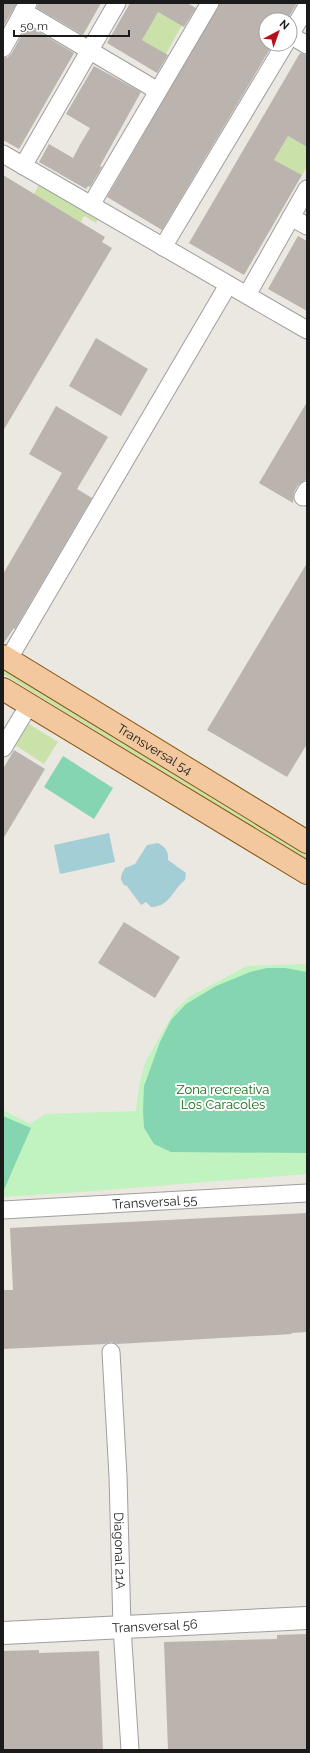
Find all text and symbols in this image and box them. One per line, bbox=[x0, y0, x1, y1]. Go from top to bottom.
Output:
scale bar bbox=[14, 12, 129, 38]
north arrow bbox=[258, 12, 298, 52]
text: N bbox=[277, 17, 292, 32]
text: 50 m bbox=[20, 19, 48, 33]
street label: Transversal 54 bbox=[114, 721, 195, 778]
park label: Zona recreativa Los Caracoles bbox=[177, 1082, 269, 1112]
street label: Transversal 55 bbox=[112, 1192, 198, 1212]
street label: Diagonal 21A bbox=[111, 1512, 128, 1590]
street label: Transversal 56 bbox=[112, 1616, 198, 1636]

